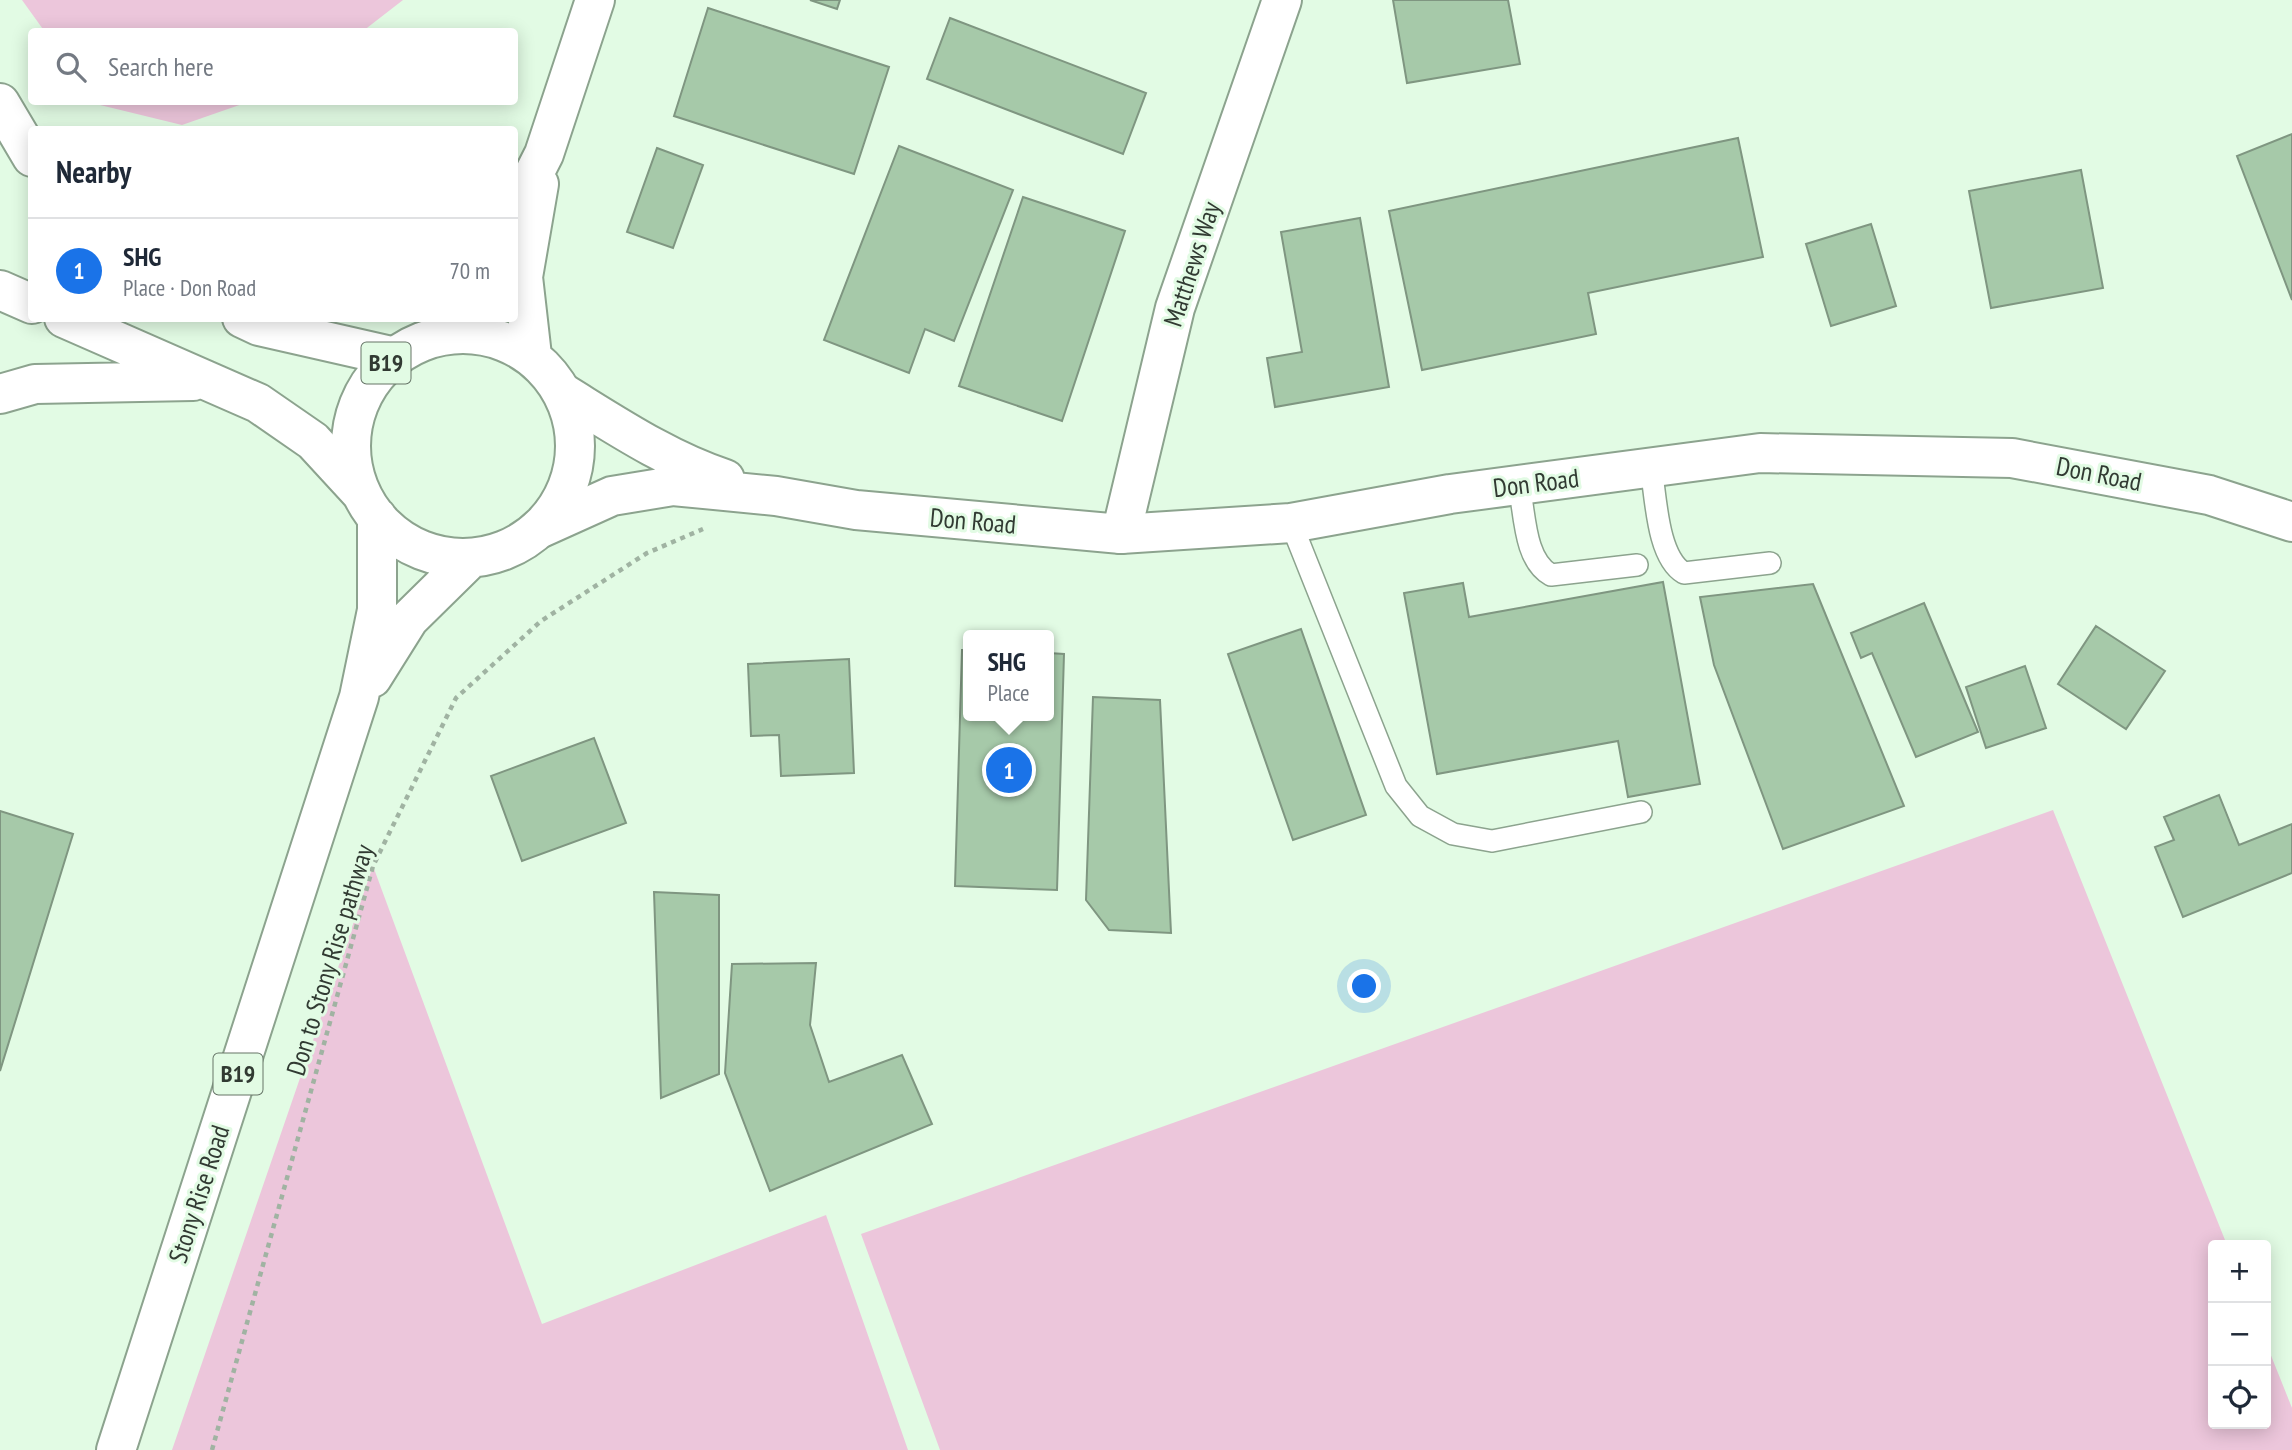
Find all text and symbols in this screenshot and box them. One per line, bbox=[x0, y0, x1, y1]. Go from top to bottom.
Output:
search box bbox=[28, 28, 518, 105]
icon: search bbox=[52, 48, 90, 86]
text: Search here bbox=[108, 50, 214, 83]
text: Nearby bbox=[56, 152, 131, 191]
street label: Matthews Way bbox=[1156, 197, 1227, 330]
text: SHG bbox=[123, 240, 161, 273]
text: 1 bbox=[74, 256, 85, 285]
text: 70 m bbox=[449, 256, 490, 285]
text: Place · Don Road bbox=[123, 273, 256, 302]
road number: B19 bbox=[362, 342, 410, 384]
street label: Don Road bbox=[2054, 449, 2145, 498]
street label: Don Road bbox=[1491, 461, 1581, 504]
street label: Don Road bbox=[929, 500, 1017, 541]
popup bbox=[963, 630, 1054, 721]
text: SHG bbox=[987, 645, 1026, 678]
text: Place bbox=[987, 678, 1030, 707]
pin: 1 bbox=[986, 744, 1032, 796]
street label: Don to Stony Rise pathway bbox=[279, 840, 380, 1079]
your location bbox=[1347, 969, 1381, 1003]
road number: B19 bbox=[214, 1054, 262, 1094]
street label: Stony Rise Road bbox=[161, 1121, 236, 1267]
map controls bbox=[2208, 1240, 2271, 1429]
button: + bbox=[2208, 1240, 2271, 1303]
button: − bbox=[2208, 1303, 2271, 1366]
button: locate bbox=[2208, 1366, 2271, 1429]

